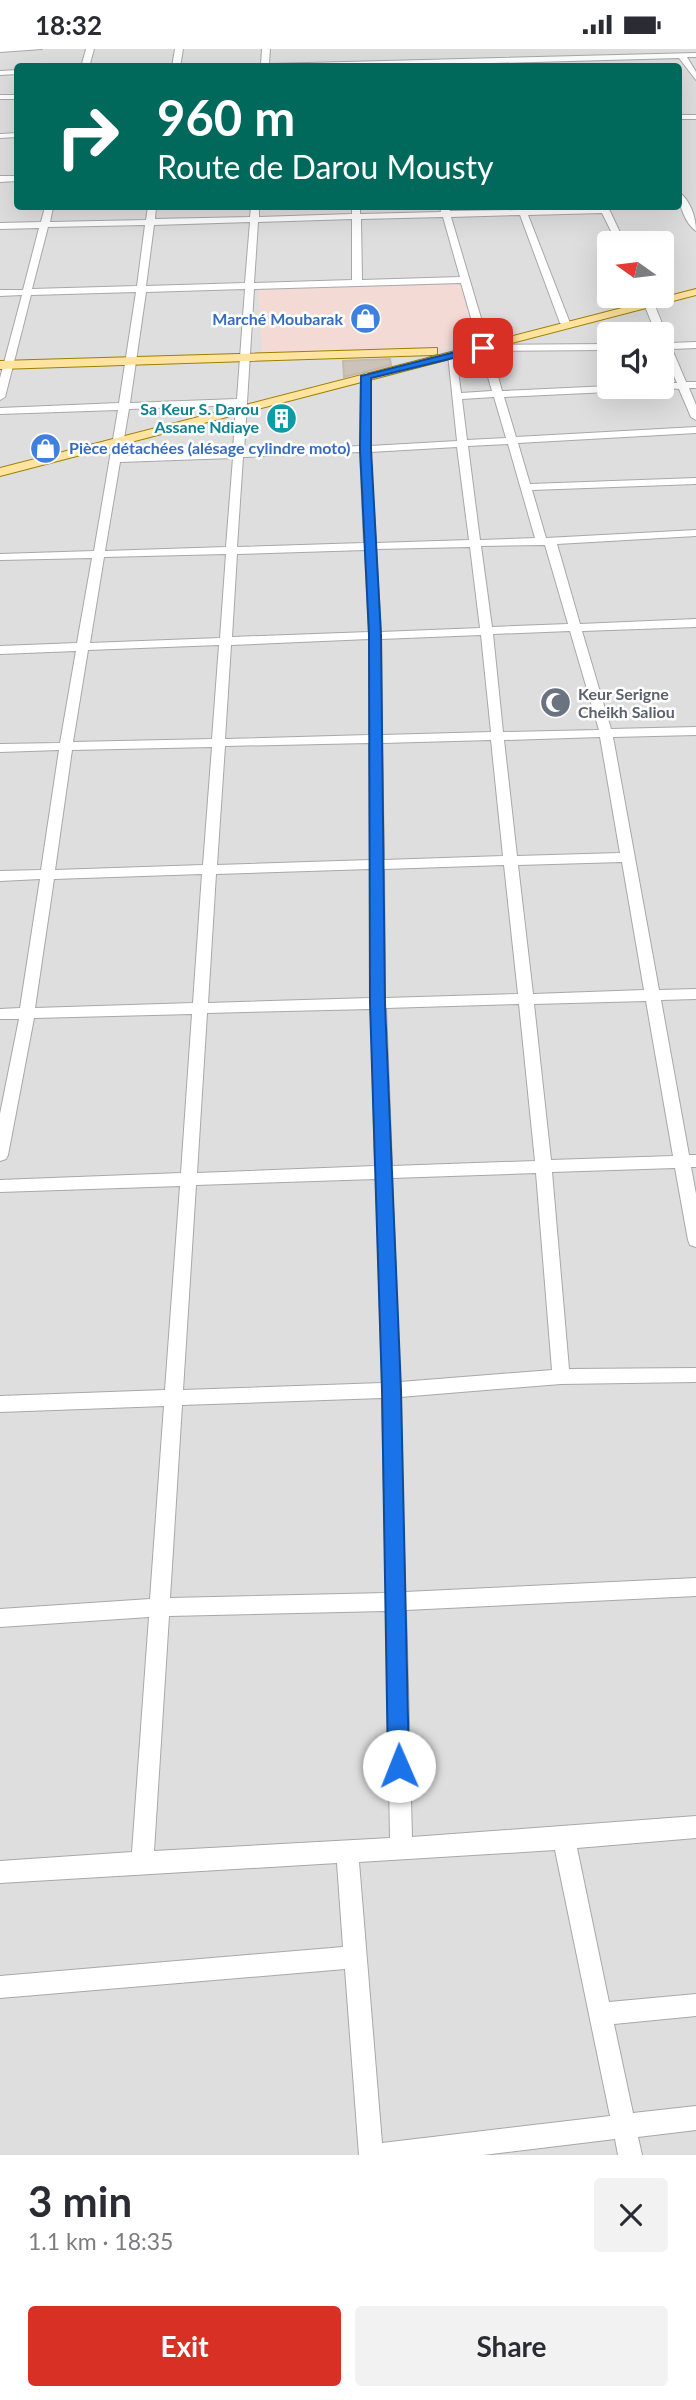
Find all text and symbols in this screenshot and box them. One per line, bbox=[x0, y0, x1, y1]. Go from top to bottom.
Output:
text: 18:32 bbox=[35, 9, 102, 41]
text: 960 m bbox=[157, 88, 295, 146]
icon: right bbox=[42, 91, 133, 182]
text: Route de Darou Mousty bbox=[157, 147, 494, 186]
north arrow bbox=[597, 231, 674, 308]
map controls bbox=[597, 231, 674, 399]
shop icon: Marché Moubarak bbox=[349, 302, 383, 336]
place label: Marché Moubarak bbox=[212, 309, 343, 328]
pin bbox=[453, 318, 513, 378]
button: sound bbox=[597, 322, 674, 399]
icon: arrive bbox=[464, 329, 502, 367]
place label: Sa Keur S. Darou Assane Ndiaye bbox=[140, 399, 259, 436]
building icon: Sa Keur S. Darou Assane Ndiaye bbox=[265, 401, 299, 435]
shop icon: Pièce détachées (alésage cylindre moto) bbox=[29, 431, 63, 465]
place label: Pièce détachées (alésage cylindre moto) bbox=[69, 438, 350, 457]
place label: Keur Serigne Cheikh Saliou bbox=[578, 684, 675, 721]
mosque icon: Keur Serigne Cheikh Saliou bbox=[538, 686, 572, 720]
position arrow bbox=[362, 1729, 436, 1803]
text: 3 min bbox=[28, 2176, 132, 2226]
button: close bbox=[594, 2178, 668, 2252]
text: 1.1 km · 18:35 bbox=[28, 2227, 173, 2255]
button: Exit bbox=[28, 2306, 341, 2386]
button: Share bbox=[355, 2306, 668, 2386]

